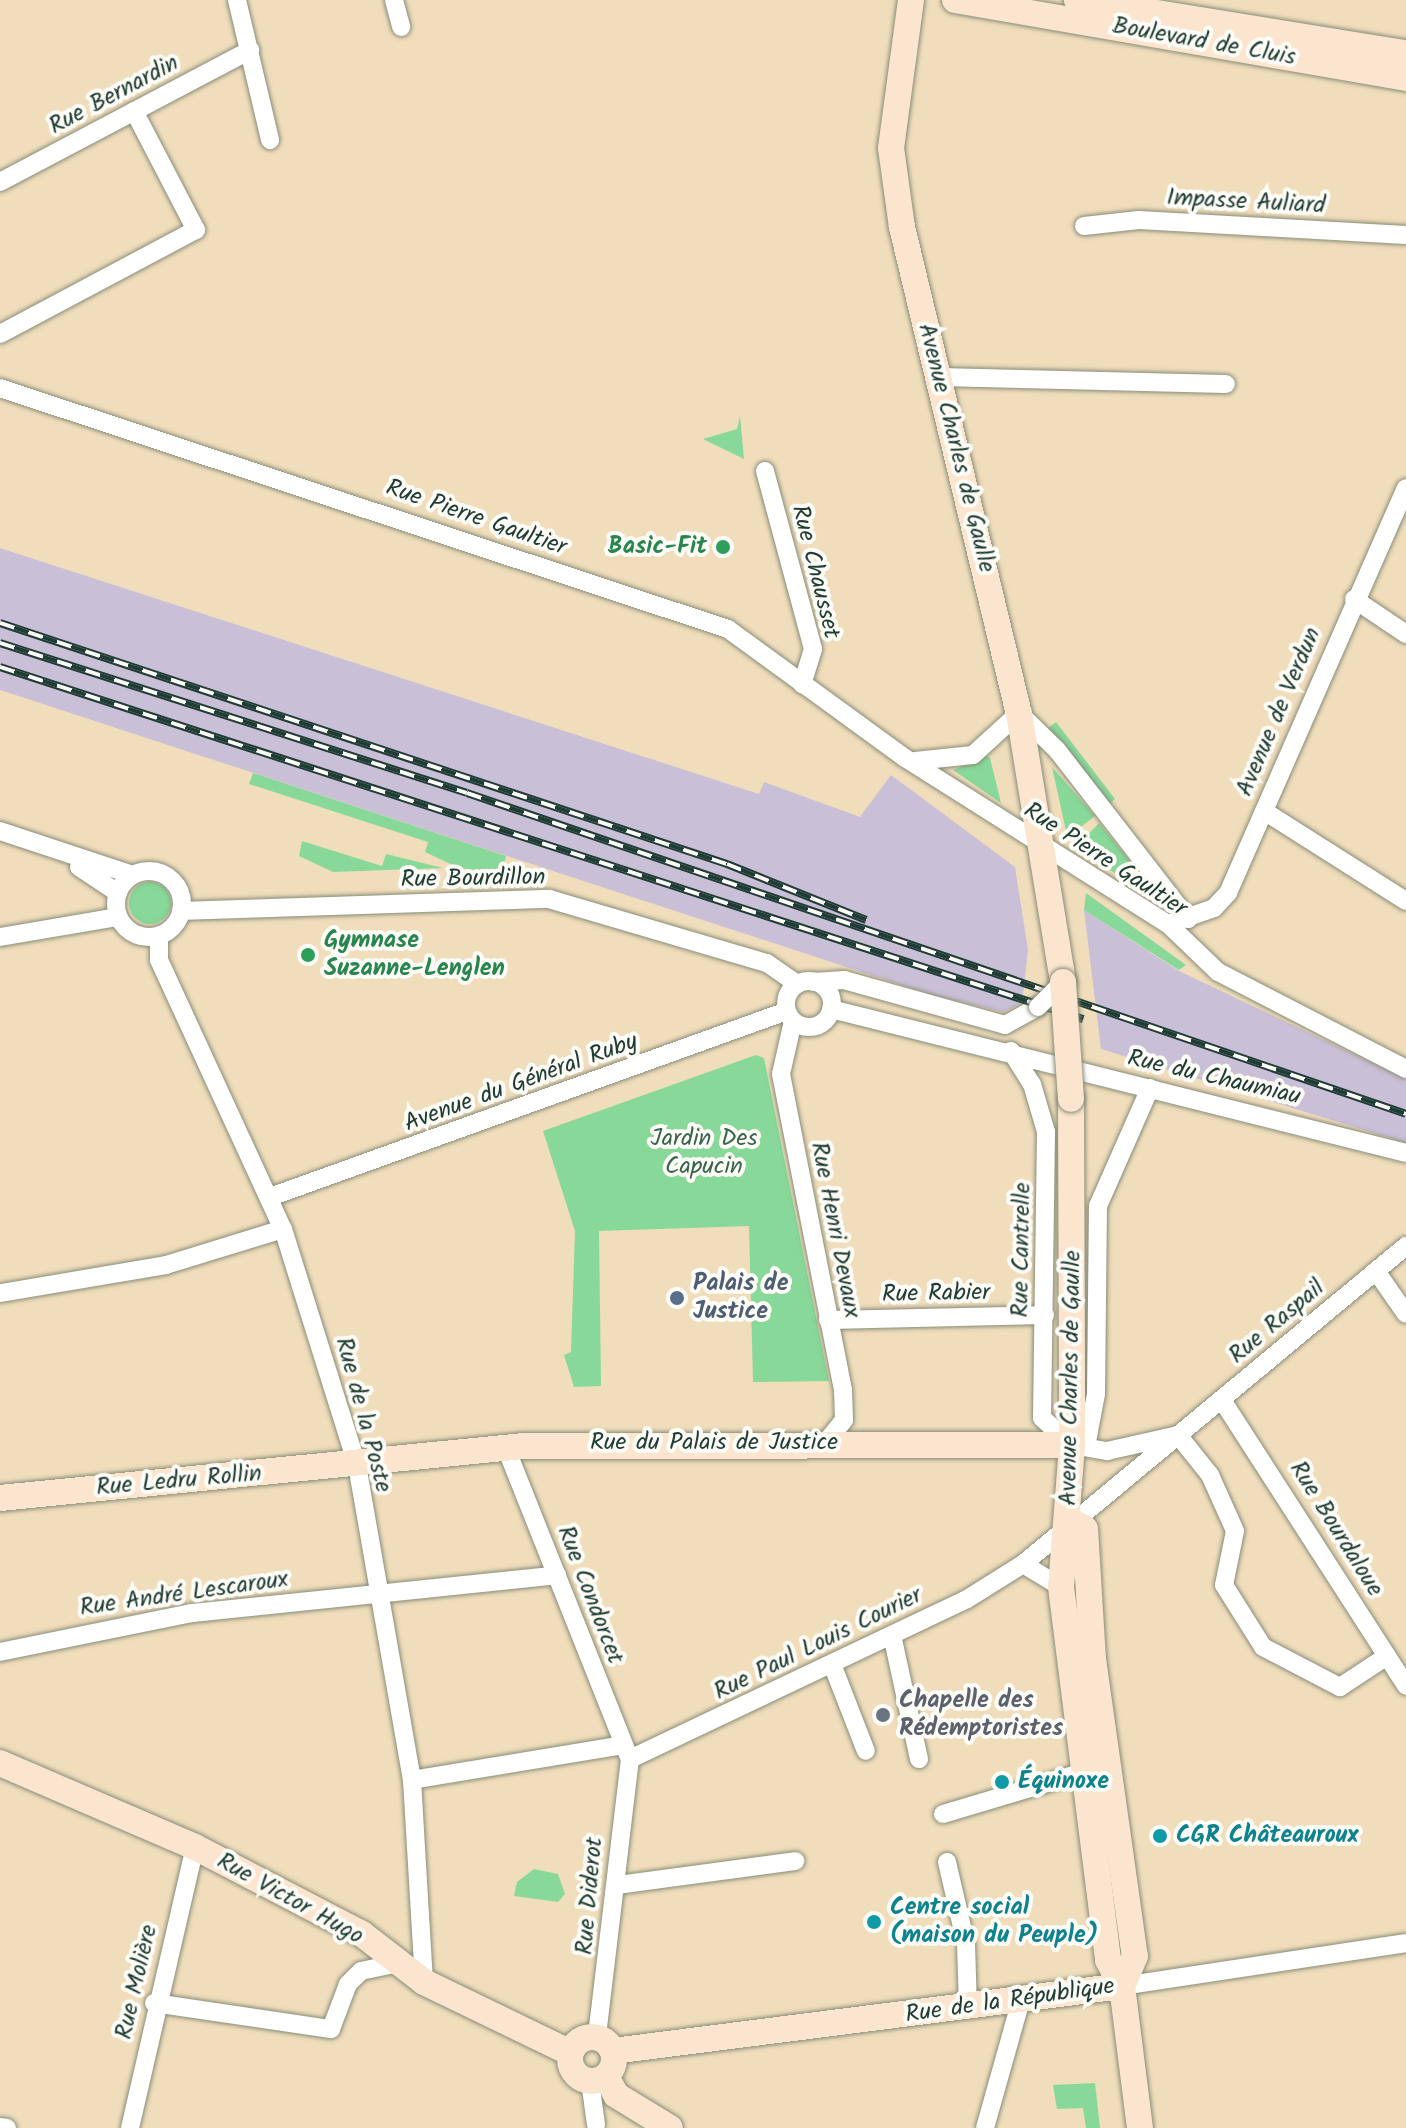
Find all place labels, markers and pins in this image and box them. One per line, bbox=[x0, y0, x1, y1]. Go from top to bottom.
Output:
place label: Basic-Fit bbox=[608, 533, 707, 561]
marker: Basic-Fit bbox=[714, 538, 732, 556]
place label: Gymnase Suzanne-Lenglen bbox=[324, 927, 505, 983]
marker: Gymnase Suzanne-Lenglen bbox=[299, 946, 317, 964]
place label: Palais de Justice bbox=[693, 1270, 788, 1326]
marker: Palais de Justice bbox=[668, 1289, 686, 1307]
place label: Chapelle des Rédemptoristes bbox=[899, 1687, 1063, 1743]
marker: Chapelle des Rédemptoristes bbox=[874, 1706, 892, 1724]
place label: Équinoxe bbox=[1018, 1768, 1109, 1796]
marker: Équinoxe bbox=[993, 1773, 1011, 1791]
place label: CGR Châteauroux bbox=[1176, 1822, 1359, 1850]
marker: CGR Châteauroux bbox=[1151, 1827, 1169, 1845]
place label: Centre social (maison du Peuple) bbox=[890, 1894, 1098, 1950]
marker: Centre social (maison du Peuple) bbox=[865, 1913, 883, 1931]

